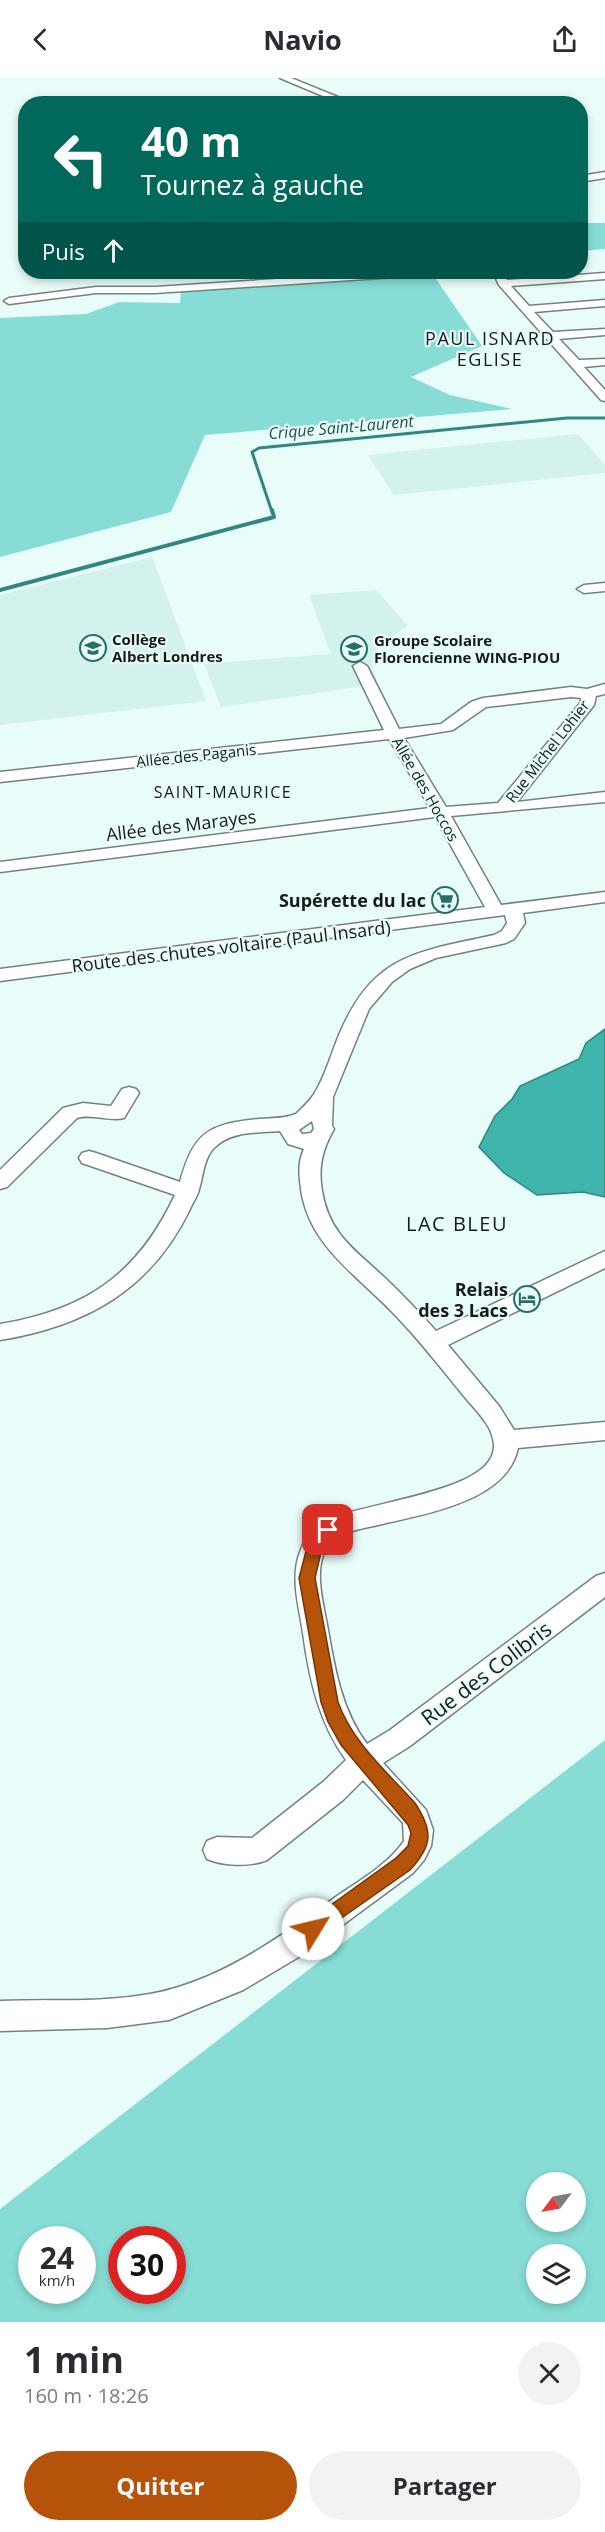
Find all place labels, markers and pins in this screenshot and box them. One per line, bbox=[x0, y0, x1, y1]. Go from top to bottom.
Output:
place label: Collège Albert Londres bbox=[112, 629, 223, 666]
place label: Groupe Scolaire Florencienne WING-PIOU bbox=[374, 630, 560, 667]
school or university icon: Collège Albert Londres bbox=[78, 633, 108, 663]
school or university icon: Groupe Scolaire Florencienne WING-PIOU bbox=[339, 634, 369, 664]
supermarket icon: Supérette du lac bbox=[430, 885, 460, 915]
place label: Supérette du lac bbox=[279, 888, 426, 912]
place label: Relais des 3 Lacs bbox=[418, 1277, 508, 1322]
hotel icon: Relais des 3 Lacs bbox=[512, 1284, 542, 1314]
pin bbox=[302, 1504, 353, 1555]

